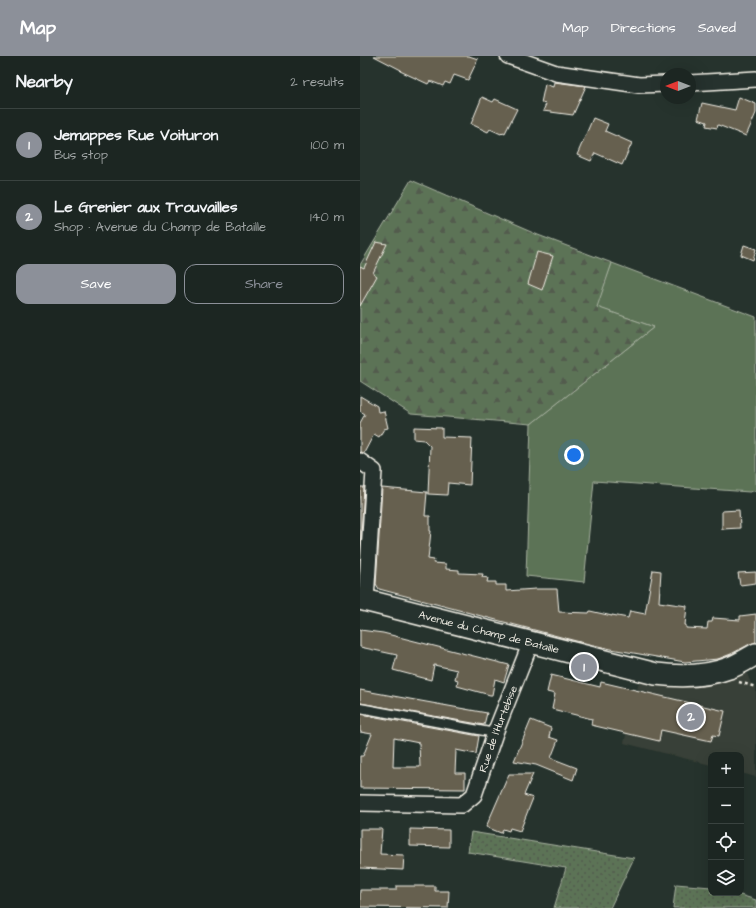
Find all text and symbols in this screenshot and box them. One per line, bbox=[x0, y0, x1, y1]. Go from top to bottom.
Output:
text: Map bbox=[20, 15, 56, 42]
text: Map bbox=[562, 18, 589, 38]
text: Directions bbox=[611, 18, 676, 38]
text: Saved bbox=[698, 18, 736, 38]
north arrow bbox=[660, 68, 696, 104]
text: Nearby bbox=[16, 70, 73, 94]
text: 2 results bbox=[290, 73, 344, 91]
text: Jemappes Rue Voituron bbox=[54, 125, 218, 146]
text: 1 bbox=[28, 136, 30, 154]
text: 100 m bbox=[311, 136, 344, 154]
text: Bus stop bbox=[54, 146, 108, 164]
text: Le Grenier aux Trouvailles bbox=[54, 197, 238, 218]
text: 2 bbox=[25, 208, 33, 226]
text: 140 m bbox=[310, 208, 344, 226]
text: Shop · Avenue du Champ de Bataille bbox=[54, 218, 266, 236]
button: Save bbox=[16, 264, 176, 304]
button: Share bbox=[184, 264, 344, 304]
your location bbox=[564, 445, 584, 465]
street label: Avenue du Champ de Bataille bbox=[417, 607, 561, 657]
pin: 1 bbox=[571, 652, 597, 682]
street label: Rue de l'Hurtebise bbox=[475, 683, 521, 774]
pin: 2 bbox=[678, 702, 704, 732]
map controls bbox=[708, 752, 744, 896]
button: + bbox=[708, 752, 744, 788]
button: − bbox=[708, 788, 744, 824]
button: locate bbox=[708, 824, 744, 860]
button: layers bbox=[708, 860, 744, 896]

